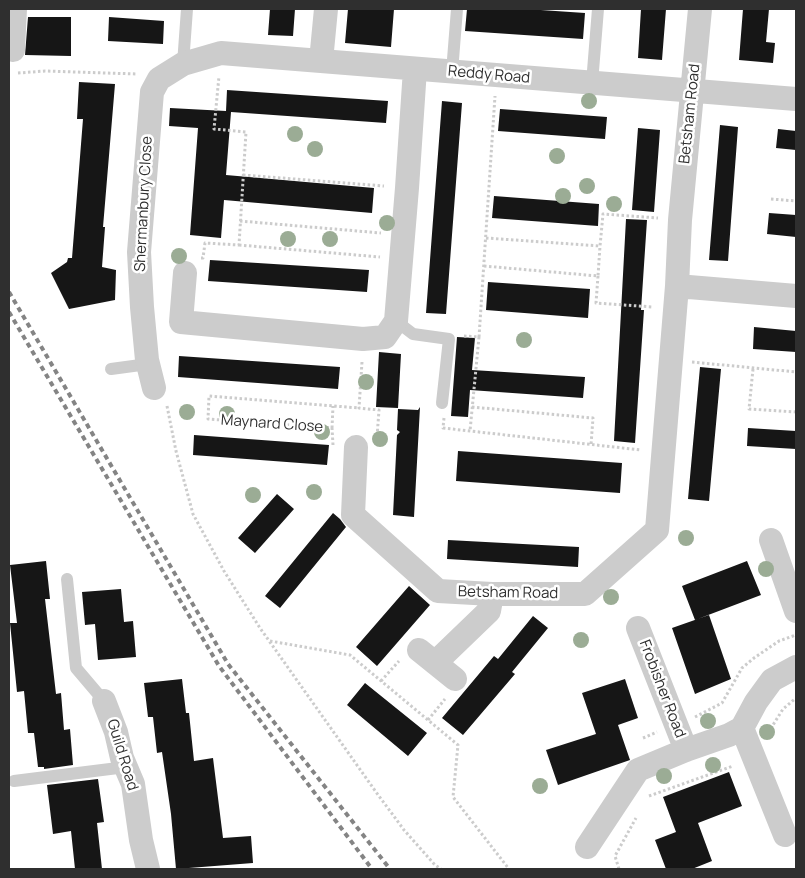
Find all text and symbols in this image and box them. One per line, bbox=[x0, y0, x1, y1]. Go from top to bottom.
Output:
street label: Reddy Road bbox=[447, 62, 531, 88]
street label: Betsham Road bbox=[676, 63, 704, 165]
street label: Shermanbury Close bbox=[131, 136, 157, 272]
street label: Maynard Close bbox=[220, 411, 324, 437]
street label: Betsham Road bbox=[458, 583, 558, 603]
street label: Frobisher Road bbox=[635, 637, 689, 741]
street label: Guild Road bbox=[103, 717, 141, 793]

